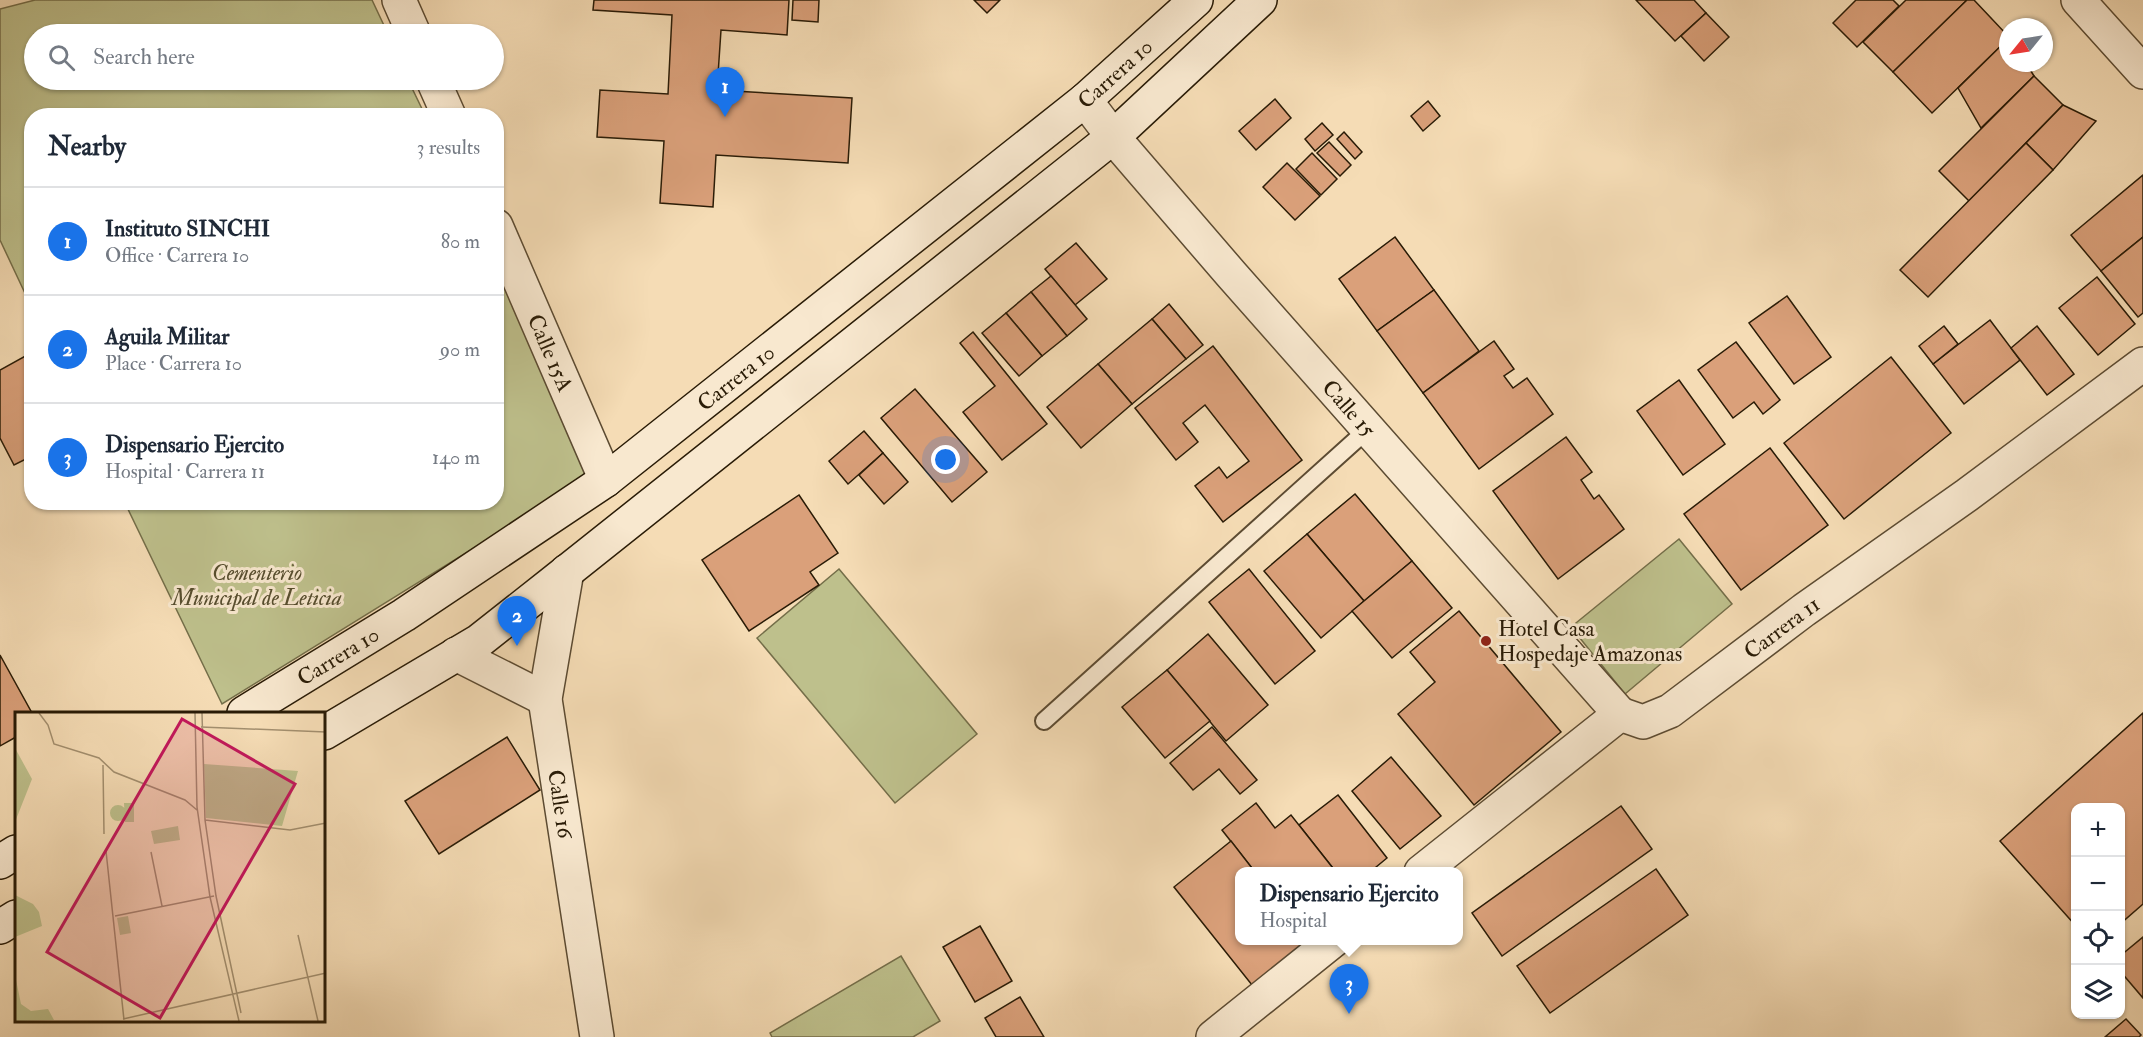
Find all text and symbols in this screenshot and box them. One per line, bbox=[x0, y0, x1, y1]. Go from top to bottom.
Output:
north arrow bbox=[1999, 18, 2053, 72]
search box bbox=[24, 24, 504, 90]
street label: Carrera 10 bbox=[1072, 33, 1159, 115]
icon: search bbox=[45, 41, 78, 74]
text: Search here bbox=[93, 43, 195, 71]
pin: 1 bbox=[706, 68, 744, 117]
text: Nearby bbox=[48, 131, 126, 163]
text: 3 results bbox=[417, 135, 480, 160]
text: Instituto SINCHI bbox=[105, 215, 270, 243]
text: 1 bbox=[64, 229, 71, 254]
text: 80 m bbox=[441, 229, 480, 254]
text: Office · Carrera 10 bbox=[105, 243, 249, 268]
street label: Calle 15A bbox=[521, 310, 579, 396]
text: Aguila Militar bbox=[105, 323, 229, 351]
text: 2 bbox=[62, 337, 73, 362]
text: 90 m bbox=[440, 337, 480, 362]
street label: Carrera 10 bbox=[692, 339, 781, 417]
text: Place · Carrera 10 bbox=[105, 351, 242, 376]
street label: Calle 15 bbox=[1316, 374, 1382, 443]
text: Dispensario Ejercito bbox=[105, 431, 284, 459]
text: 3 bbox=[64, 445, 71, 470]
text: 140 m bbox=[432, 445, 480, 470]
your location bbox=[931, 445, 960, 474]
text: Hospital · Carrera 11 bbox=[105, 459, 265, 484]
park label: Cementerio Municipal de Leticia bbox=[170, 559, 342, 612]
street label: Carrera 11 bbox=[1738, 590, 1825, 666]
pin: 2 bbox=[498, 596, 536, 646]
place label: Hotel Casa Hospedaje Amazonas bbox=[1498, 615, 1682, 669]
street label: Carrera 10 bbox=[292, 621, 385, 692]
marker: Hotel Casa Hospedaje Amazonas bbox=[1479, 634, 1493, 648]
inset map bbox=[15, 712, 326, 1022]
street label: Calle 16 bbox=[541, 768, 580, 842]
map controls bbox=[2071, 803, 2125, 1019]
button: + bbox=[2071, 803, 2125, 857]
button: − bbox=[2071, 857, 2125, 911]
popup bbox=[1235, 867, 1463, 945]
text: Dispensario Ejercito bbox=[1259, 880, 1439, 908]
text: Hospital bbox=[1259, 908, 1327, 933]
button: locate bbox=[2071, 911, 2125, 965]
pin: 3 bbox=[1330, 964, 1368, 1014]
button: layers bbox=[2071, 965, 2125, 1019]

